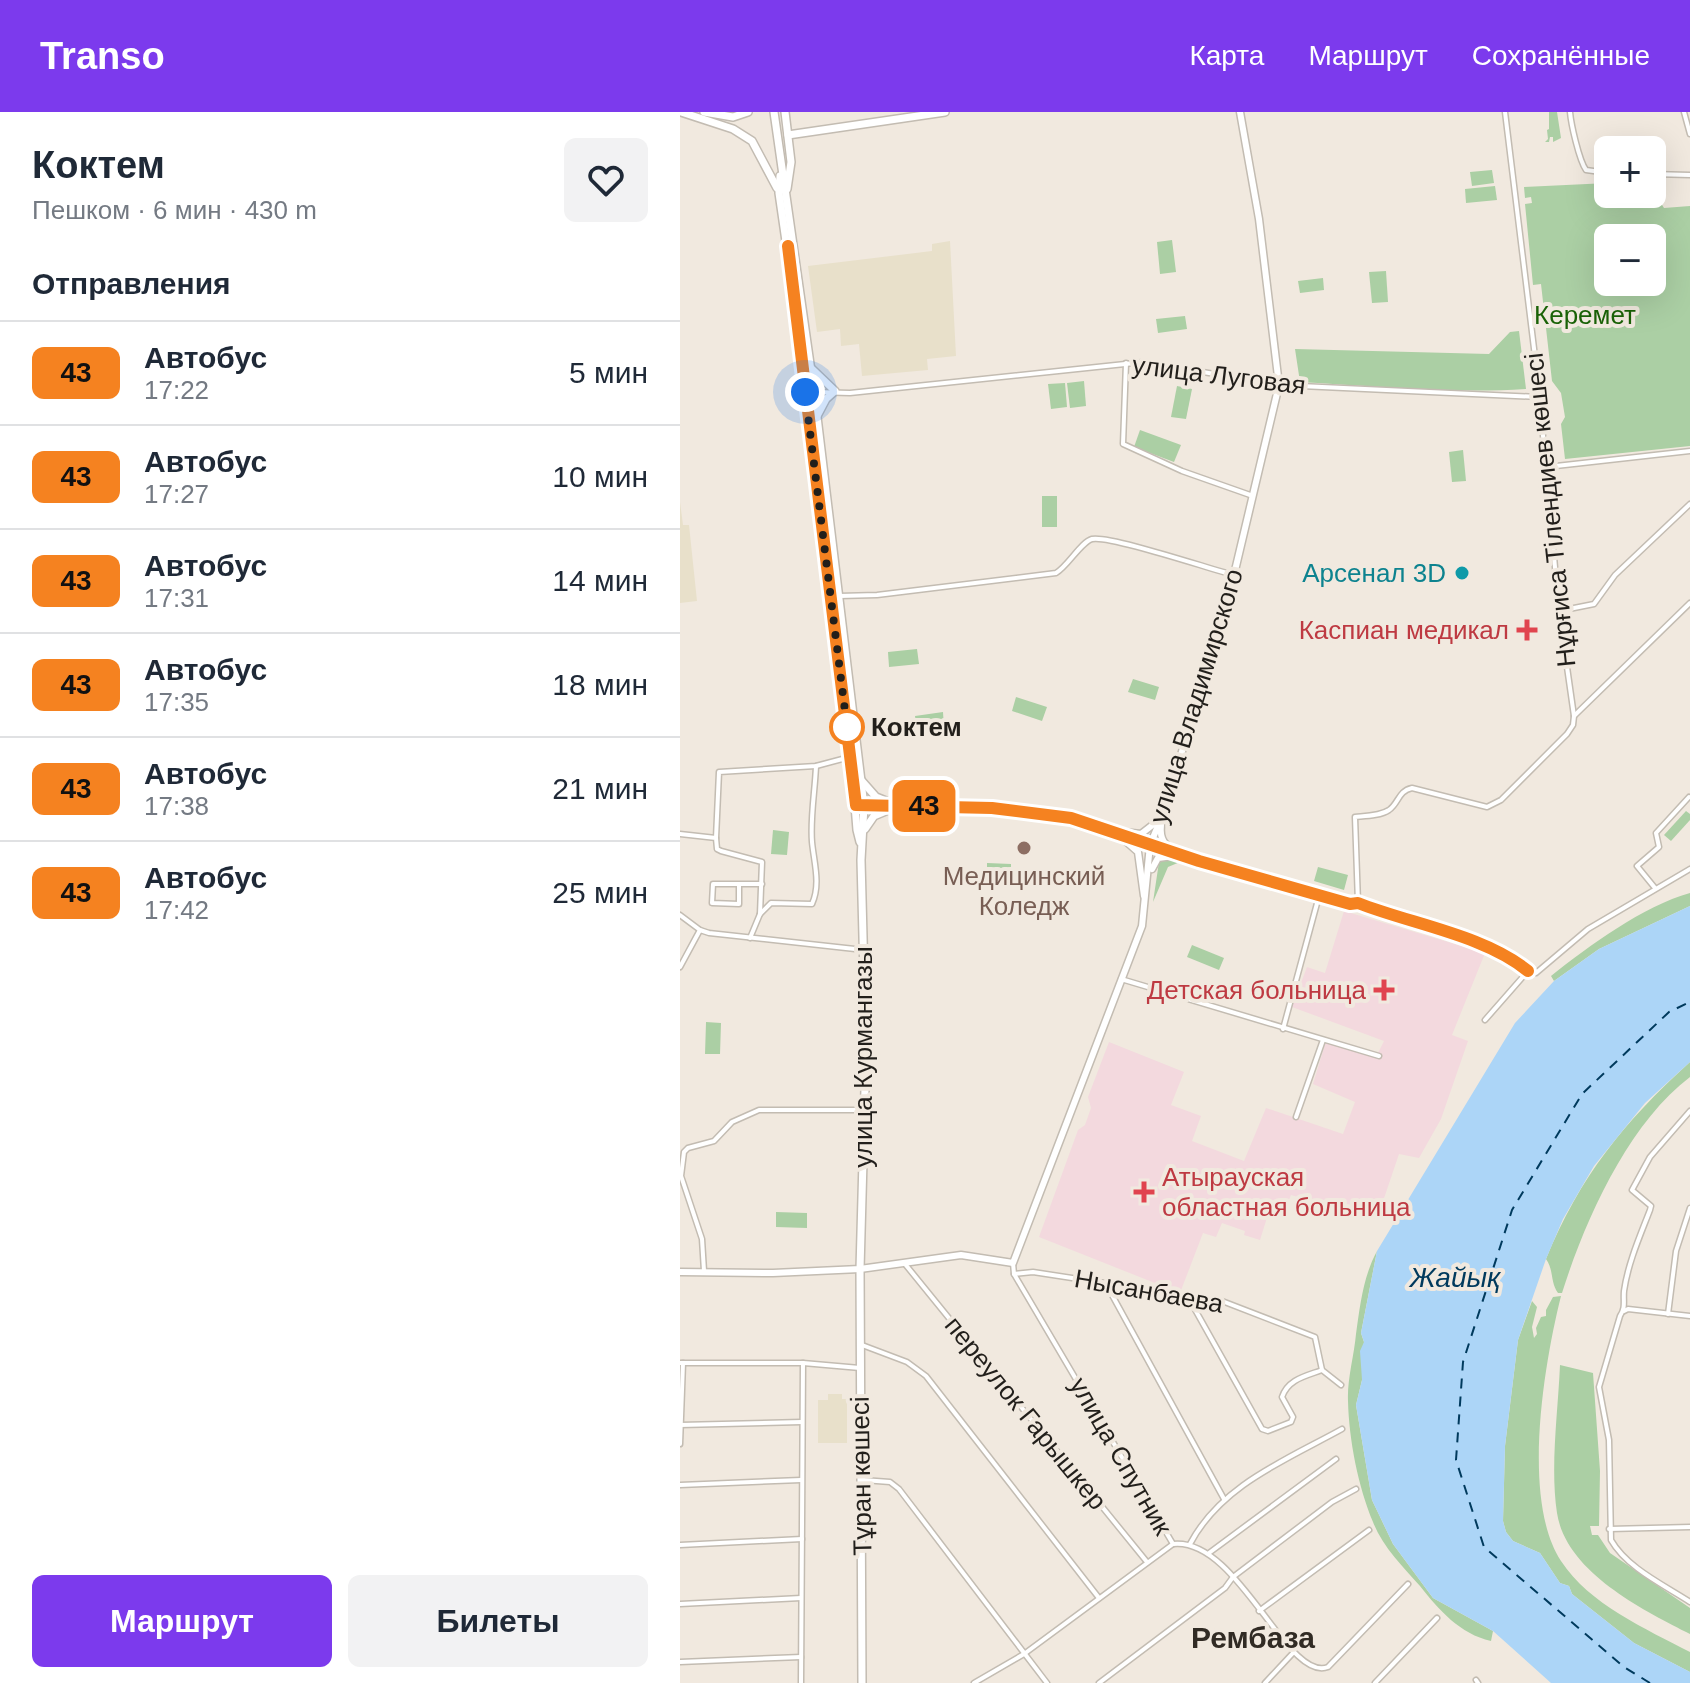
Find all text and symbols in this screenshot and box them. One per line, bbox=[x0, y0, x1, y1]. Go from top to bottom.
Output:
text: Transo bbox=[40, 35, 165, 77]
text: Карта bbox=[1189, 40, 1264, 71]
text: Маршрут bbox=[1308, 40, 1428, 71]
text: Сохранённые bbox=[1472, 40, 1650, 71]
map controls bbox=[1594, 136, 1666, 296]
button: + bbox=[1594, 136, 1666, 208]
button: heart bbox=[564, 138, 648, 222]
text: Коктем bbox=[32, 144, 165, 186]
text: Пешком · 6 мин · 430 m bbox=[32, 195, 317, 225]
button: − bbox=[1594, 224, 1666, 296]
text: Отправления bbox=[32, 267, 231, 300]
park label: Керемет bbox=[1534, 300, 1636, 330]
text: Автобус bbox=[144, 341, 267, 374]
street label: улица Луговая bbox=[1131, 349, 1307, 401]
street label: Нұрғиса Тілендиев көшесі bbox=[1519, 351, 1581, 669]
text: 5 мин bbox=[569, 356, 648, 389]
text: 43 bbox=[60, 357, 92, 388]
your location bbox=[785, 372, 825, 412]
text: 17:22 bbox=[144, 375, 209, 405]
text: Автобус bbox=[144, 445, 267, 478]
text: 10 мин bbox=[552, 460, 648, 493]
text: 43 bbox=[60, 461, 92, 492]
text: 17:27 bbox=[144, 479, 209, 509]
text: Автобус bbox=[144, 549, 267, 582]
place label: Арсенал 3D bbox=[1302, 558, 1446, 588]
text: 14 мин bbox=[552, 564, 648, 597]
marker: Арсенал 3D bbox=[1453, 564, 1471, 582]
text: 43 bbox=[60, 565, 92, 596]
street label: улица Владимирского bbox=[1143, 565, 1249, 827]
text: 17:31 bbox=[144, 583, 209, 613]
place label: Каспиан медикал bbox=[1299, 615, 1509, 645]
marker: Каспиан медикал bbox=[1516, 619, 1538, 641]
text: Автобус bbox=[144, 653, 267, 686]
text: 18 мин bbox=[552, 668, 648, 701]
text: 43 bbox=[60, 669, 92, 700]
text: 17:35 bbox=[144, 687, 209, 717]
marker: Коктем bbox=[830, 710, 864, 744]
place label: Коктем bbox=[871, 712, 962, 742]
text: Автобус bbox=[144, 757, 267, 790]
text: 21 мин bbox=[552, 772, 648, 805]
text: 43 bbox=[60, 773, 92, 804]
line badge: 43 bbox=[888, 780, 960, 832]
text: 43 bbox=[908, 790, 940, 821]
text: 17:38 bbox=[144, 791, 209, 821]
marker: Медицинский Коледж bbox=[1015, 839, 1033, 857]
text: Автобус bbox=[144, 861, 267, 894]
place label: Медицинский Коледж bbox=[943, 861, 1105, 921]
text: 25 мин bbox=[552, 876, 648, 909]
text: 43 bbox=[60, 877, 92, 908]
text: 17:42 bbox=[144, 895, 209, 925]
street label: улица Курмангазы bbox=[848, 946, 878, 1168]
place label: Детская больница bbox=[1147, 975, 1367, 1005]
marker: Детская больница bbox=[1373, 979, 1395, 1001]
place label: Атырауская областная больница bbox=[1162, 1162, 1411, 1222]
marker: Атырауская областная больница bbox=[1133, 1181, 1155, 1203]
water label: Жайық bbox=[1408, 1262, 1502, 1293]
street label: Нысанбаева bbox=[1072, 1263, 1226, 1319]
street label: переулок Гарышкер bbox=[939, 1310, 1113, 1516]
street label: улица Спутник bbox=[1064, 1372, 1178, 1541]
street label: Тұран көшесі bbox=[845, 1396, 877, 1556]
button: Маршрут bbox=[32, 1575, 332, 1667]
button: Билеты bbox=[348, 1575, 648, 1667]
district label: Рембаза bbox=[1191, 1621, 1315, 1654]

